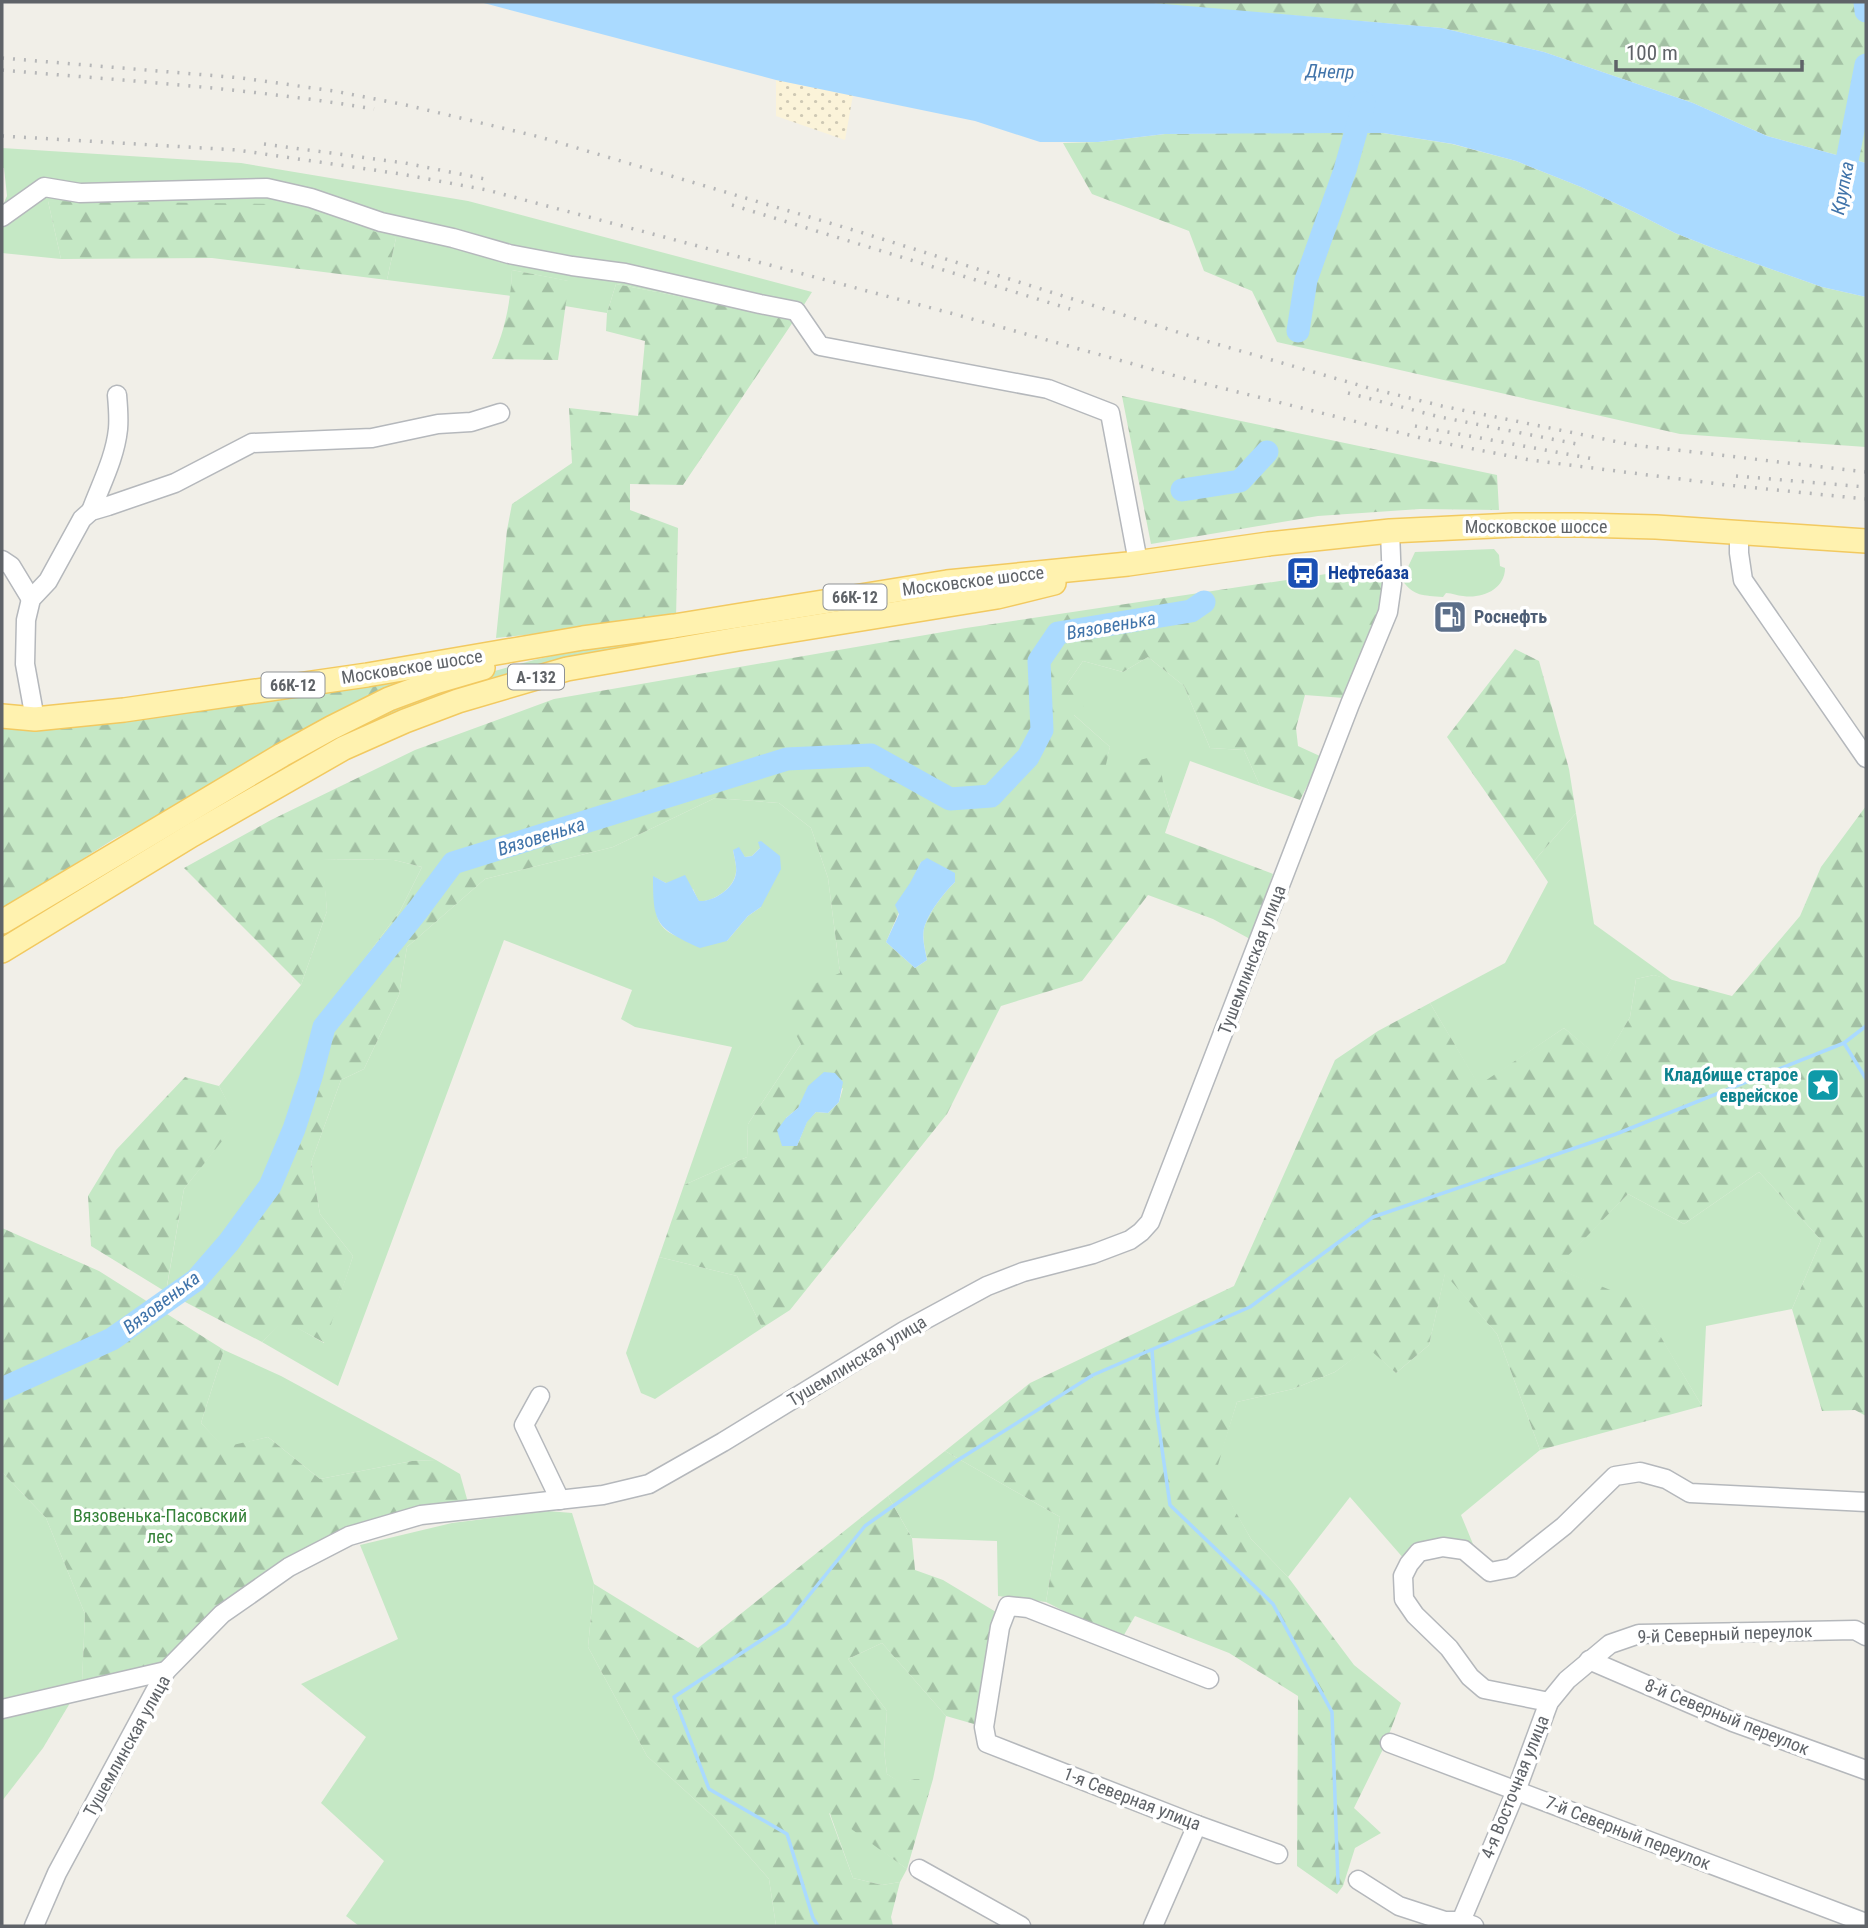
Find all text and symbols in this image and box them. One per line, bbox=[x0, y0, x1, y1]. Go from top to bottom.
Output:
scale bar bbox=[1616, 28, 1801, 72]
text: 100 m bbox=[1626, 41, 1678, 65]
water label: Днепр bbox=[1303, 59, 1355, 84]
water label: Крупка bbox=[1826, 159, 1859, 217]
street label: Московское шоссе bbox=[1465, 516, 1607, 537]
bus stop icon: Нефтебаза bbox=[1284, 554, 1322, 592]
street label: Московское шоссе bbox=[901, 561, 1045, 600]
place label: Нефтебаза bbox=[1328, 562, 1409, 583]
road number: 66К-12 bbox=[824, 584, 886, 610]
fuel station icon: Роснефть bbox=[1431, 598, 1469, 636]
water label: Вязовенька bbox=[1065, 606, 1158, 645]
place label: Роснефть bbox=[1474, 606, 1547, 627]
street label: Московское шоссе bbox=[340, 645, 484, 688]
road number: А-132 bbox=[508, 664, 564, 690]
road number: 66К-12 bbox=[262, 672, 324, 698]
water label: Вязовенька bbox=[495, 812, 588, 861]
street label: Тушемлинская улица bbox=[1213, 882, 1290, 1038]
place label: Кладбище старое еврейское bbox=[1664, 1064, 1798, 1106]
place icon: Кладбище старое еврейское bbox=[1804, 1066, 1842, 1104]
water label: Вязовенька bbox=[118, 1266, 204, 1339]
street label: Тушемлинская улица bbox=[783, 1311, 930, 1410]
park label: Вязовенька-Пасовский лес bbox=[73, 1505, 247, 1547]
street label: 9-й Северный переулок bbox=[1637, 1620, 1813, 1647]
street label: Тушемлинская улица bbox=[79, 1671, 174, 1820]
street label: 8-й Северный переулок bbox=[1642, 1674, 1813, 1759]
street label: 4-я Восточная улица bbox=[1476, 1712, 1553, 1861]
street label: 1-я Северная улица bbox=[1061, 1763, 1204, 1834]
street label: 7-й Северный переулок bbox=[1543, 1791, 1714, 1874]

